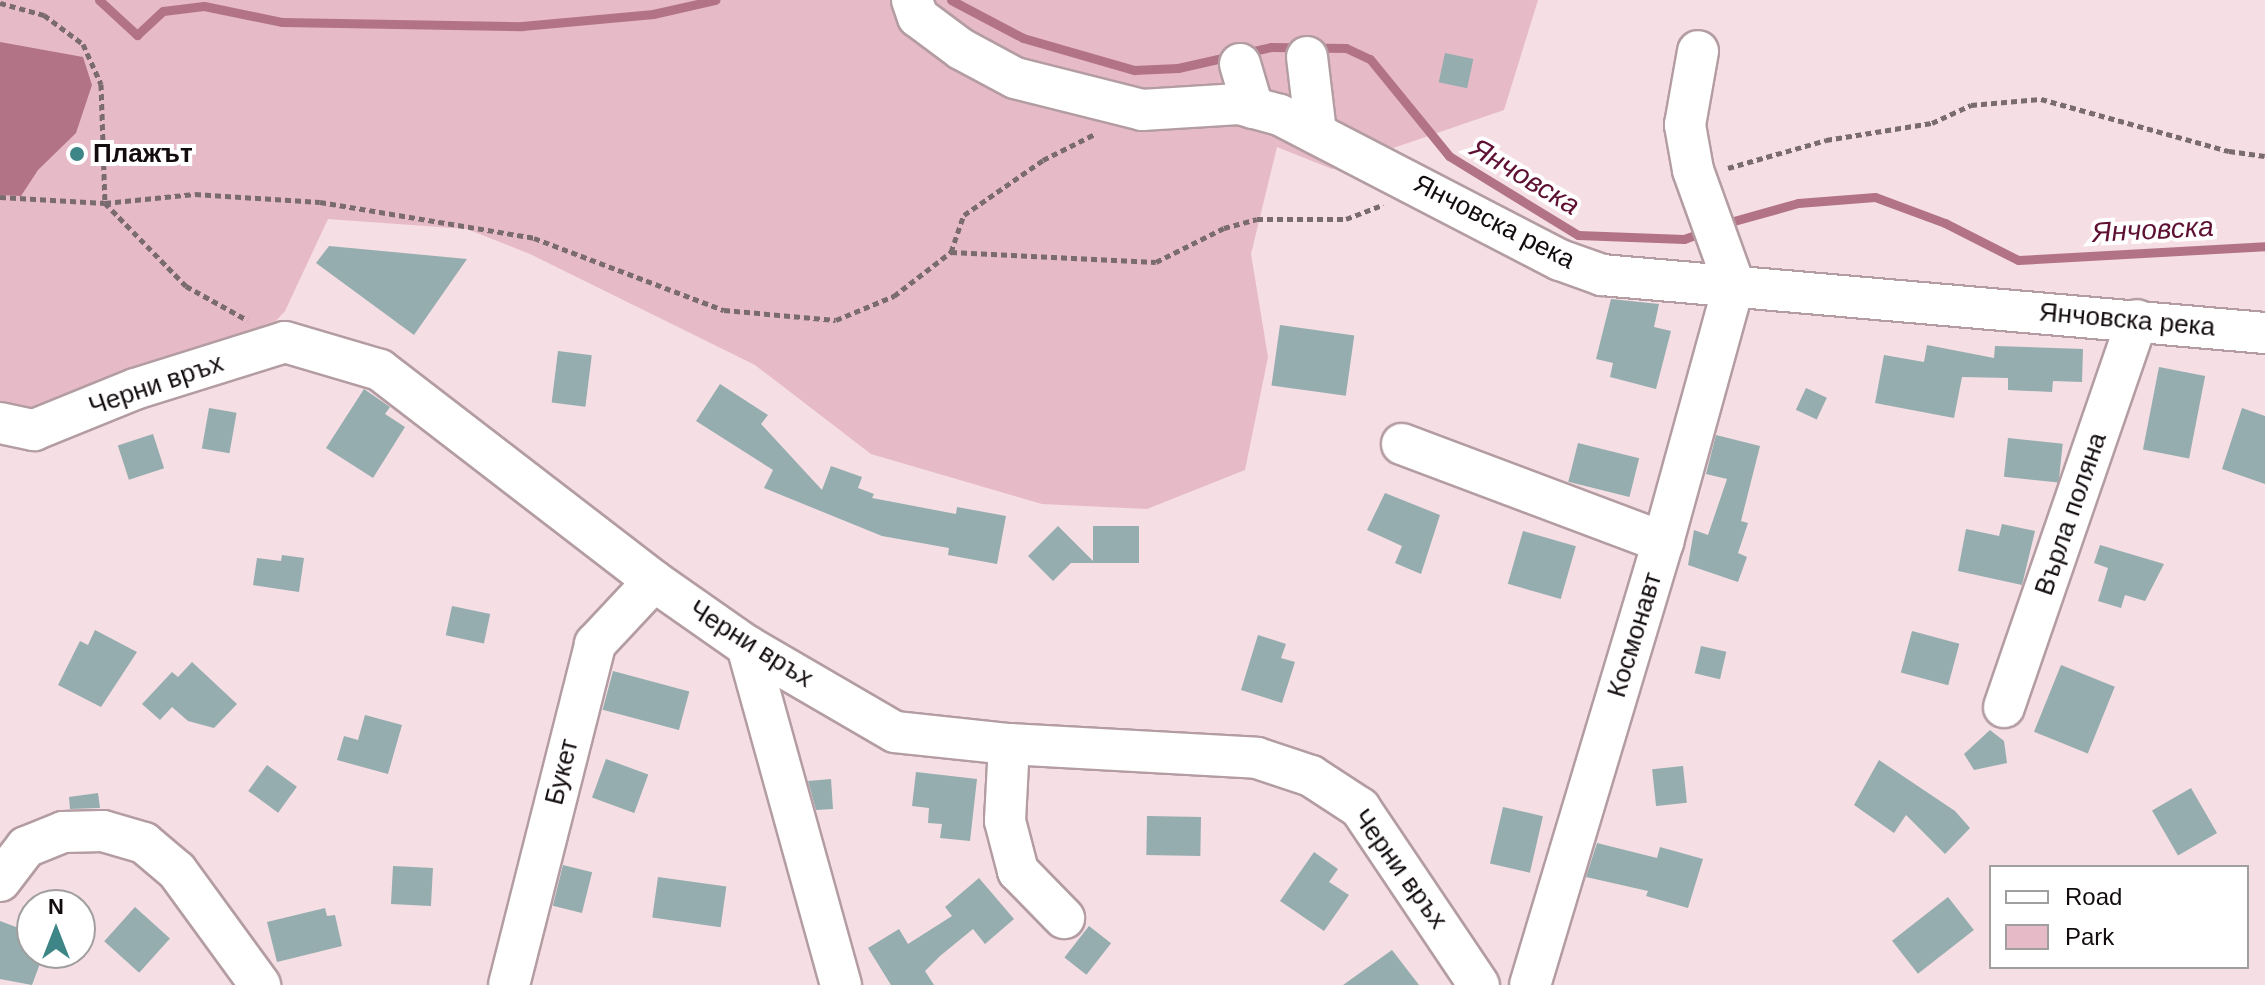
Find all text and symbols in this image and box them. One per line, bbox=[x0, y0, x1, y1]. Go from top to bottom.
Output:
water label: Янчовска bbox=[1464, 131, 1586, 223]
place label: Плажът bbox=[93, 138, 193, 170]
marker: Плажът bbox=[68, 145, 86, 163]
street label: Янчовска река bbox=[1408, 168, 1580, 276]
water label: Янчовска bbox=[2092, 210, 2214, 250]
street label: Янчовска река bbox=[2038, 297, 2216, 343]
street label: Черни връх bbox=[85, 347, 227, 423]
street label: Върла поляна bbox=[2029, 429, 2113, 599]
street label: Космонавт bbox=[1601, 569, 1669, 701]
street label: Черни връх bbox=[683, 594, 819, 694]
street label: Букет bbox=[539, 736, 585, 808]
street label: Черни връх bbox=[1346, 803, 1454, 935]
legend bbox=[1989, 865, 2249, 969]
text: Road bbox=[2065, 883, 2122, 910]
north arrow bbox=[16, 889, 96, 969]
text: N bbox=[48, 894, 64, 919]
text: Park bbox=[2065, 923, 2114, 950]

